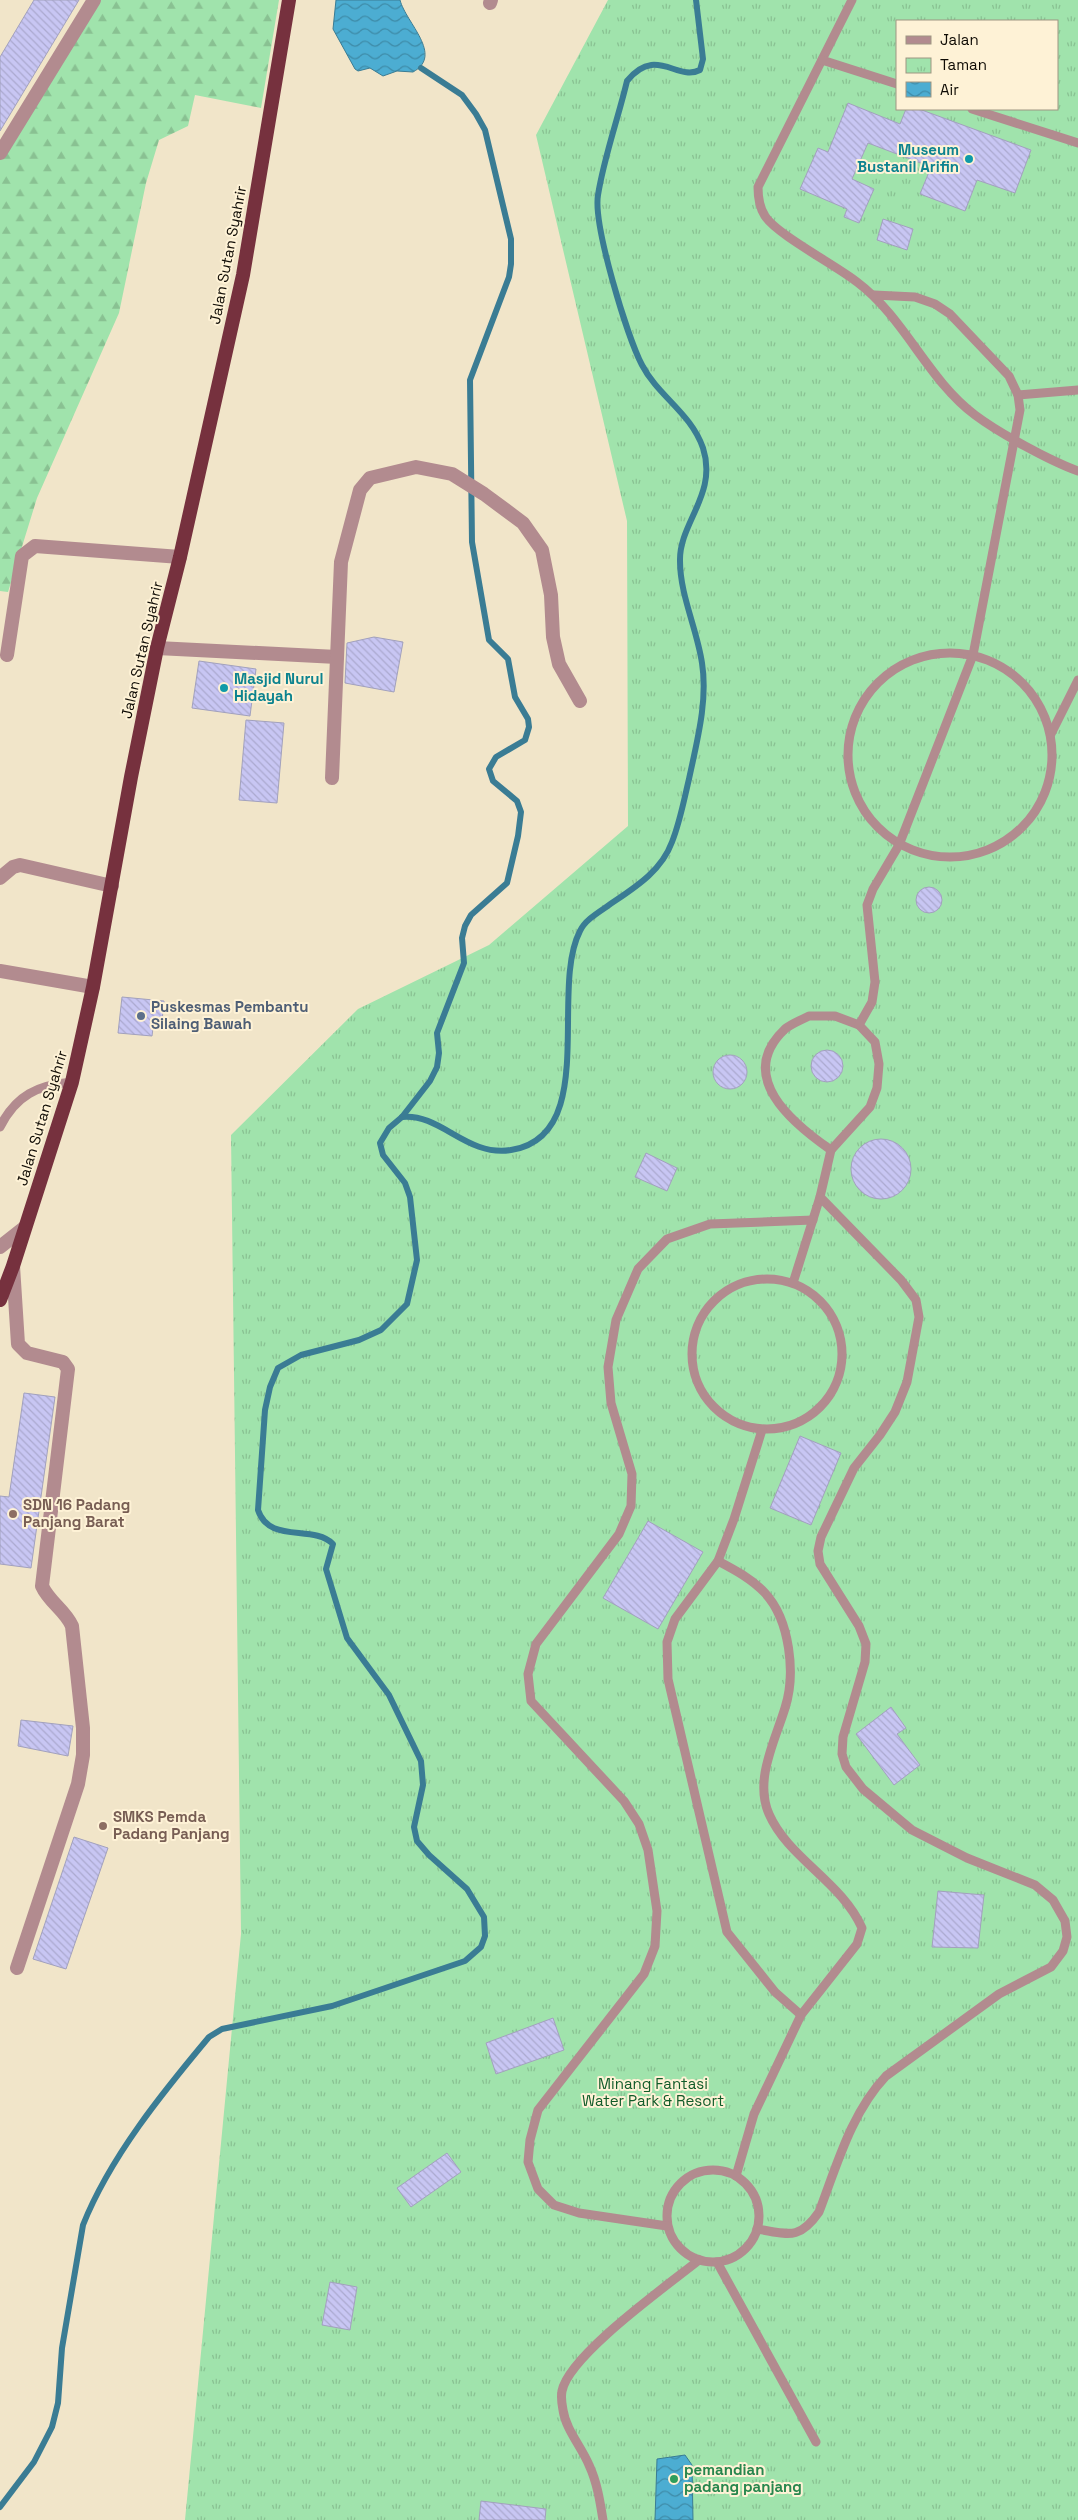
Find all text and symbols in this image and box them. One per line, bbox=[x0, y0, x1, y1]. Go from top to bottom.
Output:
legend bbox=[896, 20, 1058, 110]
text: Jalan bbox=[940, 30, 979, 49]
text: Taman bbox=[940, 55, 987, 74]
text: Air bbox=[940, 80, 959, 99]
place label: Museum Bustanil Arifin bbox=[857, 140, 959, 176]
marker: Museum Bustanil Arifin bbox=[963, 153, 975, 165]
street label: Jalan Sutan Syahrir bbox=[205, 184, 250, 326]
street label: Jalan Sutan Syahrir bbox=[116, 579, 167, 721]
place label: Masjid Nurul Hidayah bbox=[234, 669, 324, 705]
marker: Masjid Nurul Hidayah bbox=[218, 682, 230, 694]
place label: Puskesmas Pembantu Silaing Bawah bbox=[151, 997, 308, 1033]
marker: Puskesmas Pembantu Silaing Bawah bbox=[135, 1010, 147, 1022]
street label: Jalan Sutan Syahrir bbox=[12, 1048, 71, 1188]
place label: SDN 16 Padang Panjang Barat bbox=[23, 1495, 130, 1531]
marker: SDN 16 Padang Panjang Barat bbox=[7, 1508, 19, 1520]
place label: SMKS Pemda Padang Panjang bbox=[113, 1807, 230, 1843]
marker: SMKS Pemda Padang Panjang bbox=[97, 1820, 109, 1832]
park label: Minang Fantasi Water Park & Resort bbox=[582, 2074, 724, 2110]
place label: pemandian padang panjang bbox=[684, 2460, 802, 2496]
marker: pemandian padang panjang bbox=[668, 2473, 680, 2485]

